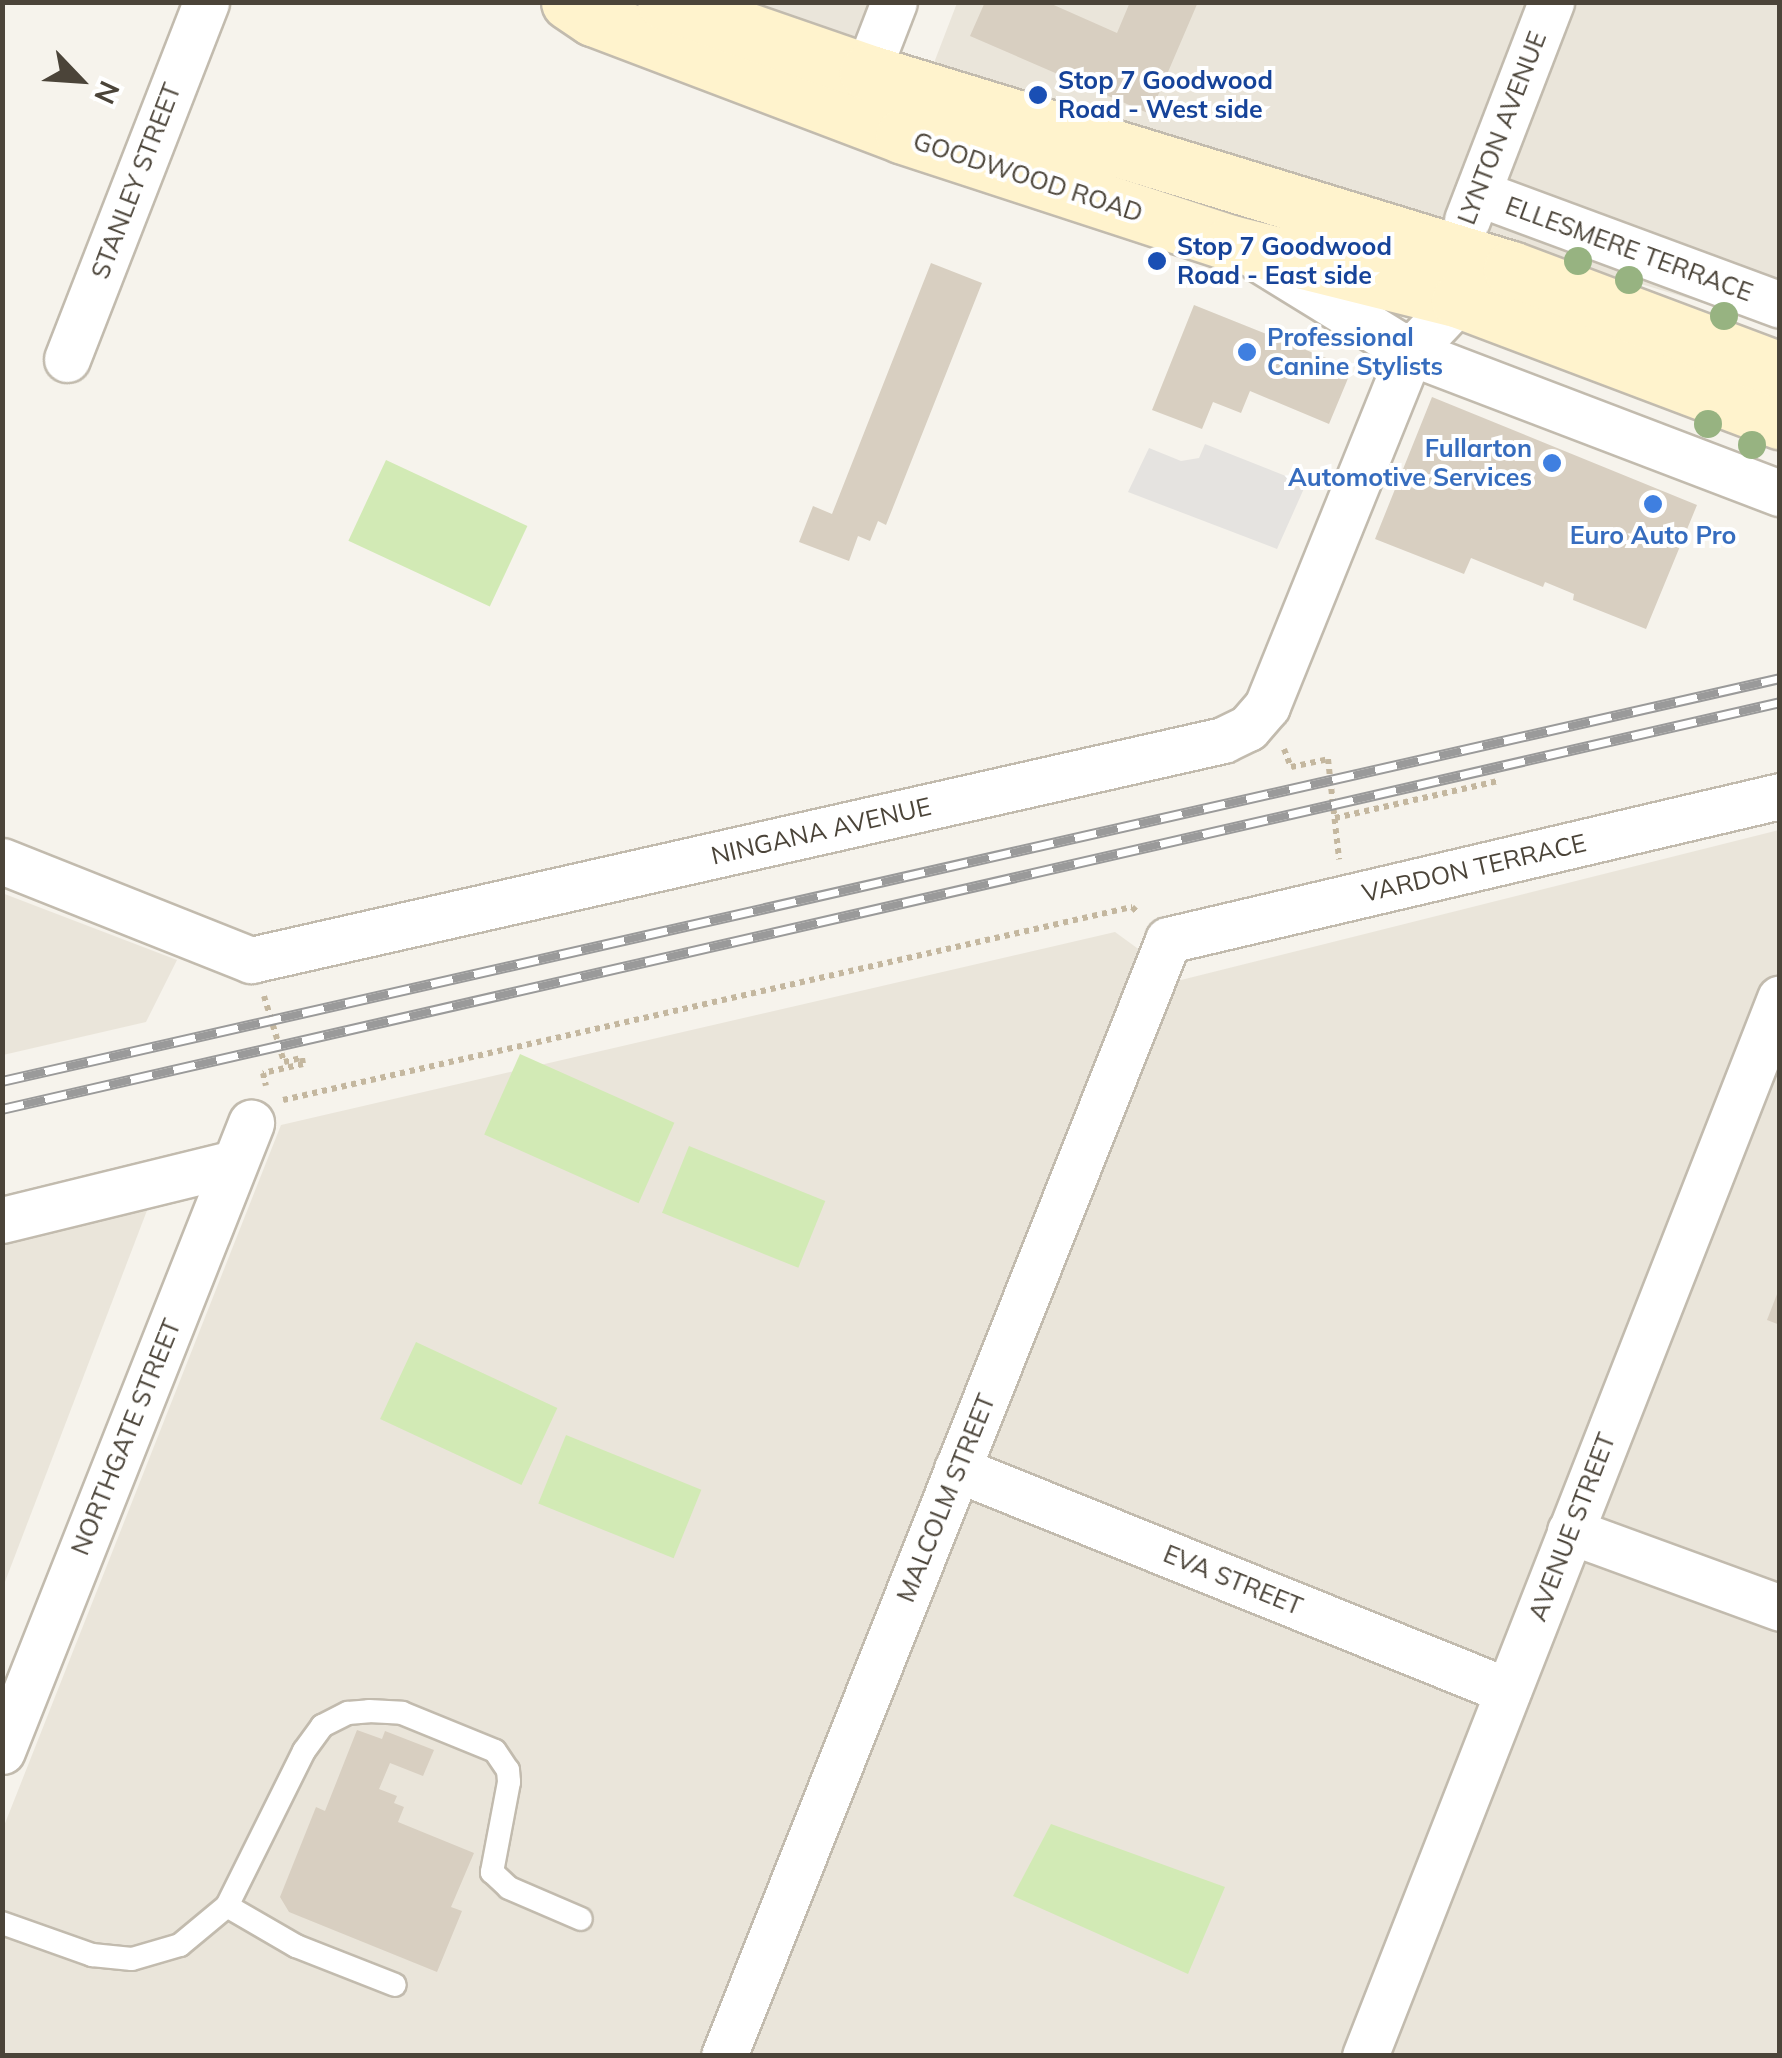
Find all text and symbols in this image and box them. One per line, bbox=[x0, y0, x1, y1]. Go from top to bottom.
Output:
street label: LYNTON AVENUE bbox=[1451, 27, 1553, 229]
north arrow bbox=[30, 30, 130, 130]
place label: Stop 7 Goodwood Road - West side bbox=[1058, 66, 1273, 125]
street label: STANLEY STREET bbox=[85, 79, 187, 283]
marker: Stop 7 Goodwood Road - West side bbox=[1027, 84, 1049, 106]
street label: GOODWOOD ROAD bbox=[909, 126, 1147, 228]
street label: ELLESMERE TERRACE bbox=[1501, 190, 1757, 308]
place label: Stop 7 Goodwood Road - East side bbox=[1177, 232, 1392, 291]
marker: Stop 7 Goodwood Road - East side bbox=[1146, 250, 1168, 272]
place label: Professional Canine Stylists bbox=[1267, 323, 1443, 382]
marker: Professional Canine Stylists bbox=[1236, 341, 1258, 363]
place label: Fullarton Automotive Services bbox=[1288, 434, 1532, 493]
marker: Fullarton Automotive Services bbox=[1541, 452, 1563, 474]
marker: Euro Auto Pro bbox=[1642, 493, 1664, 515]
place label: Euro Auto Pro bbox=[1570, 520, 1736, 550]
street label: NINGANA AVENUE bbox=[708, 791, 934, 871]
street label: VARDON TERRACE bbox=[1359, 828, 1589, 908]
street label: NORTHGATE STREET bbox=[65, 1315, 187, 1559]
street label: MALCOLM STREET bbox=[891, 1390, 1001, 1606]
street label: AVENUE STREET bbox=[1522, 1429, 1622, 1625]
street label: EVA STREET bbox=[1159, 1539, 1307, 1621]

